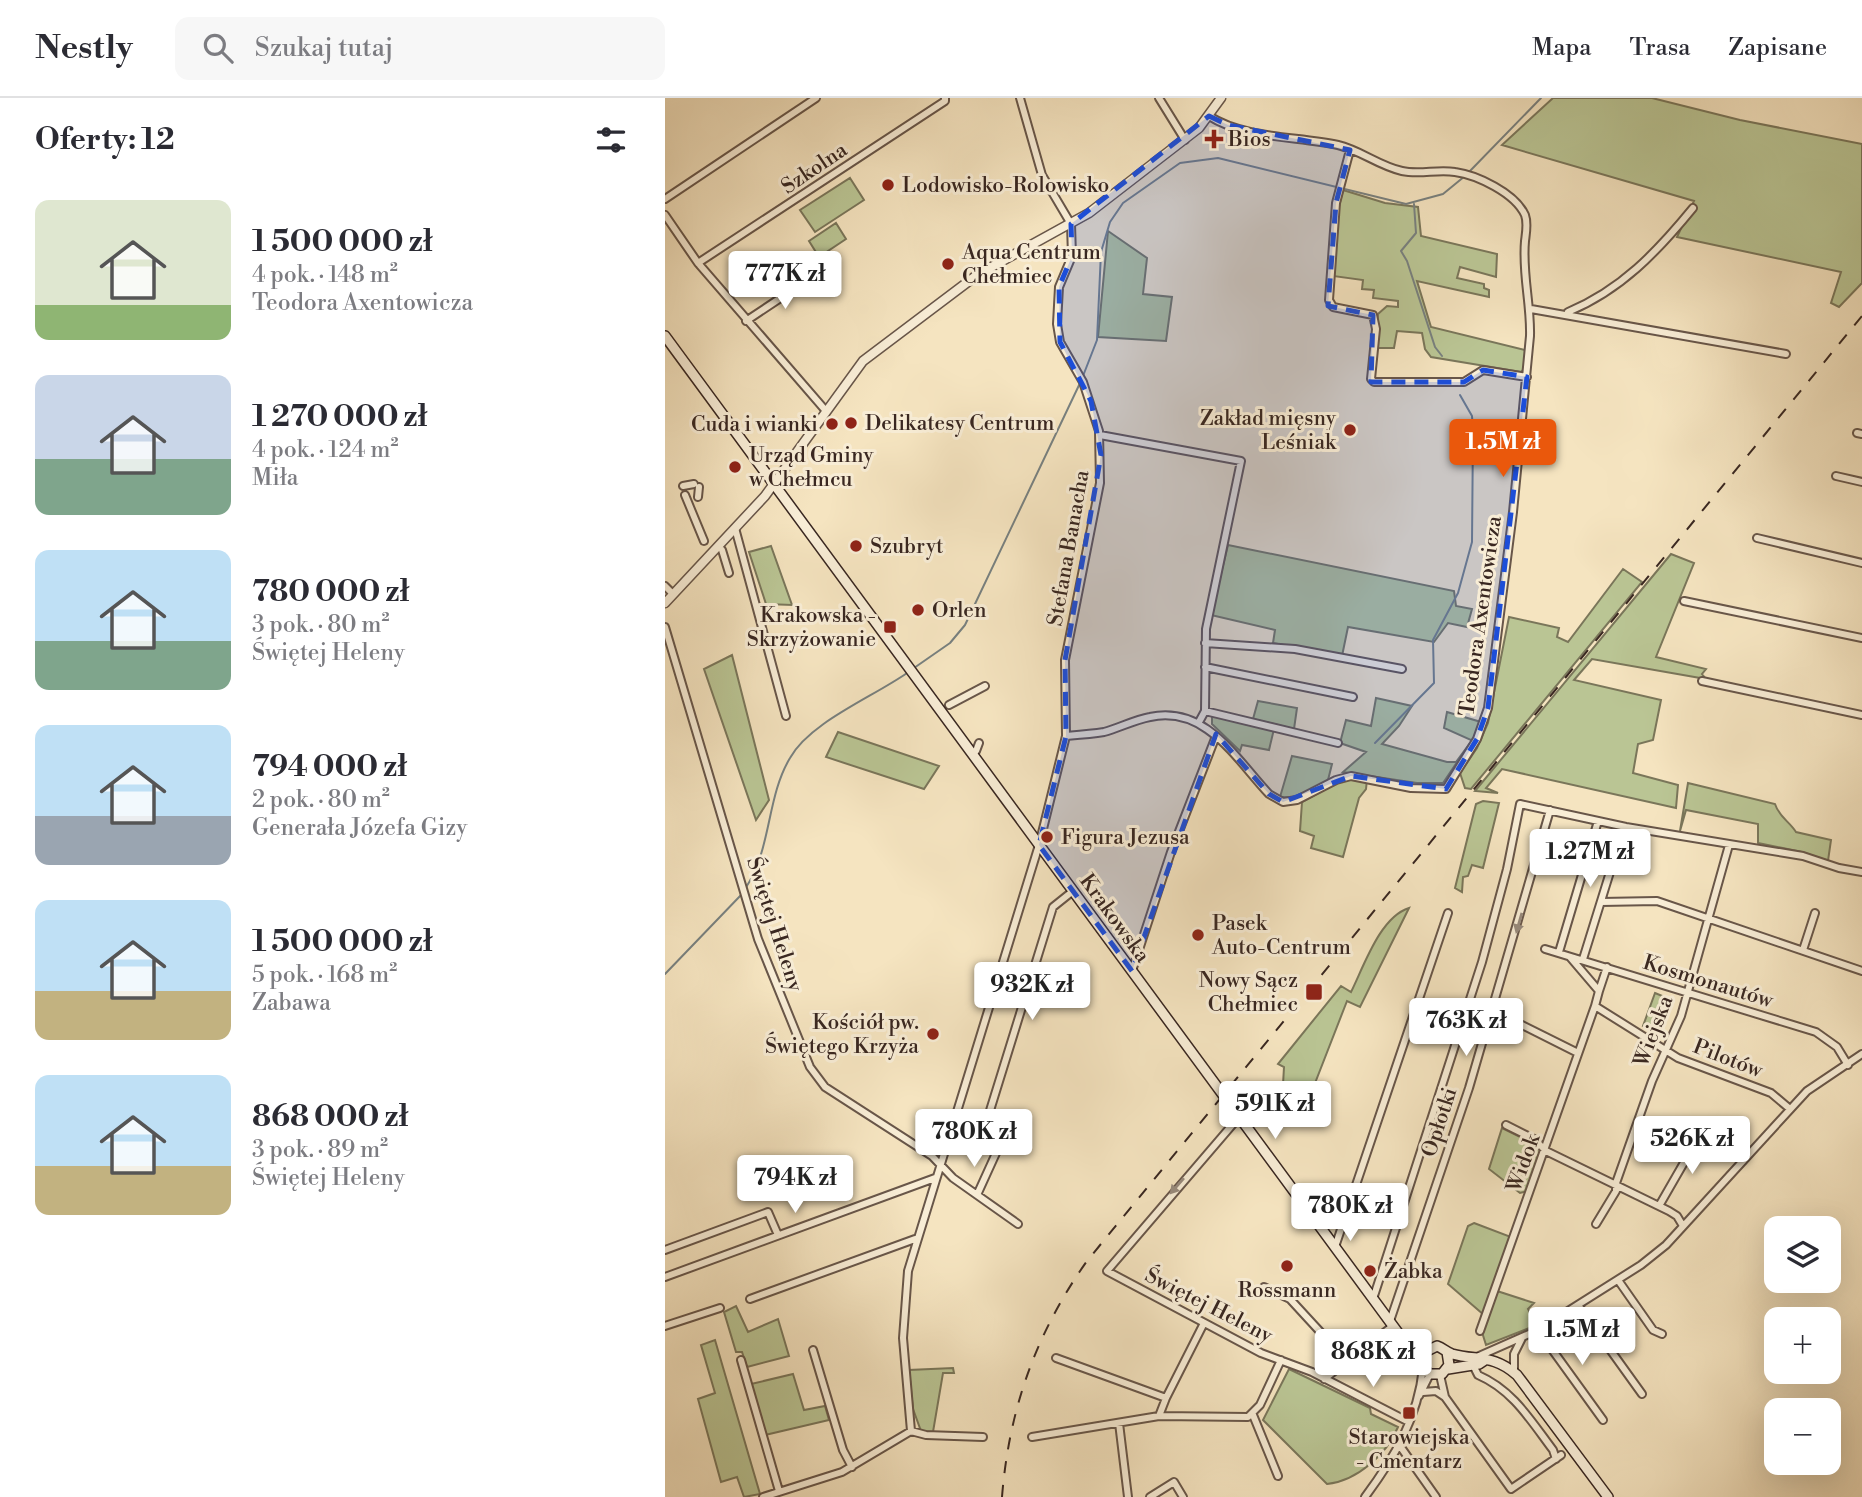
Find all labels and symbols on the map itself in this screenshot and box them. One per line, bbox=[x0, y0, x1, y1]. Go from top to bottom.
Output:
place label: Bios bbox=[1227, 127, 1271, 153]
marker: Bios bbox=[1206, 131, 1222, 147]
street label: Szkolna bbox=[777, 137, 853, 200]
place label: Lodowisko-Rolowisko bbox=[902, 173, 1109, 199]
marker: Lodowisko-Rolowisko bbox=[880, 177, 896, 193]
place label: Aqua Centrum Chełmiec bbox=[961, 240, 1101, 290]
pin: 777K zł bbox=[720, 252, 850, 311]
marker: Aqua Centrum Chełmiec bbox=[940, 256, 956, 272]
place label: Zakład mięsny Leśniak bbox=[1200, 406, 1337, 456]
place label: Delikatesy Centrum bbox=[865, 411, 1054, 437]
place label: Cuda i wianki bbox=[691, 412, 818, 438]
marker: Delikatesy Centrum bbox=[843, 415, 859, 431]
marker: Cuda i wianki bbox=[824, 416, 840, 432]
pin: 1.5M zł bbox=[1438, 420, 1568, 479]
marker: Zakład mięsny Leśniak bbox=[1342, 422, 1358, 438]
place label: Urząd Gminy w Chełmcu bbox=[748, 443, 874, 493]
marker: Urząd Gminy w Chełmcu bbox=[727, 459, 743, 475]
street label: Stefana Banacha bbox=[1042, 468, 1096, 628]
street label: Teodora Axentowicza bbox=[1454, 514, 1508, 718]
place label: Szubryt bbox=[870, 534, 944, 560]
marker: Szubryt bbox=[848, 538, 864, 554]
place label: Orlen bbox=[932, 598, 987, 624]
marker: Orlen bbox=[910, 602, 926, 618]
place label: Krakowska - Skrzyżowanie bbox=[747, 603, 876, 653]
marker: Krakowska - Skrzyżowanie bbox=[882, 619, 898, 635]
place label: Figura Jezusa bbox=[1061, 825, 1190, 851]
marker: Figura Jezusa bbox=[1039, 829, 1055, 845]
pin: 1.27M zł bbox=[1518, 830, 1662, 889]
street label: Świętej Heleny bbox=[740, 853, 811, 995]
street label: Krakowska bbox=[1073, 869, 1155, 968]
place label: Pasek Auto-Centrum bbox=[1211, 911, 1351, 961]
one-way arrow bbox=[1513, 912, 1523, 933]
marker: Pasek Auto-Centrum bbox=[1190, 927, 1206, 943]
street label: Kosmonautów bbox=[1640, 950, 1776, 1014]
pin: 932K zł bbox=[967, 962, 1097, 1022]
place label: Nowy Sącz Chełmiec bbox=[1199, 968, 1298, 1018]
marker: Nowy Sącz Chełmiec bbox=[1304, 982, 1324, 1002]
street label: Wiejska bbox=[1628, 992, 1680, 1072]
pin: 763K zł bbox=[1401, 998, 1531, 1058]
place label: Kościół pw. Świętego Krzyża bbox=[765, 1010, 919, 1060]
marker: Kościół pw. Świętego Krzyża bbox=[925, 1026, 941, 1042]
street label: Pilotów bbox=[1689, 1034, 1767, 1084]
pin: 591K zł bbox=[1210, 1082, 1340, 1141]
street label: Opłotki bbox=[1417, 1084, 1463, 1160]
pin: 780K zł bbox=[909, 1110, 1039, 1169]
pin: 526K zł bbox=[1627, 1116, 1757, 1176]
street label: Widok bbox=[1501, 1130, 1547, 1197]
pin: 794K zł bbox=[730, 1156, 860, 1215]
one-way arrow bbox=[1170, 1178, 1185, 1195]
pin: 780K zł bbox=[1285, 1184, 1415, 1243]
place label: Żabka bbox=[1384, 1257, 1443, 1285]
marker: Rossmann bbox=[1279, 1258, 1295, 1274]
street label: Świętej Heleny bbox=[1140, 1260, 1279, 1350]
marker: Żabka bbox=[1362, 1263, 1378, 1279]
place label: Rossmann bbox=[1238, 1278, 1337, 1304]
pin: 1.5M zł bbox=[1517, 1308, 1647, 1367]
pin: 868K zł bbox=[1308, 1330, 1438, 1389]
marker: Starowiejska - Cmentarz bbox=[1401, 1405, 1417, 1421]
place label: Starowiejska - Cmentarz bbox=[1348, 1425, 1470, 1475]

